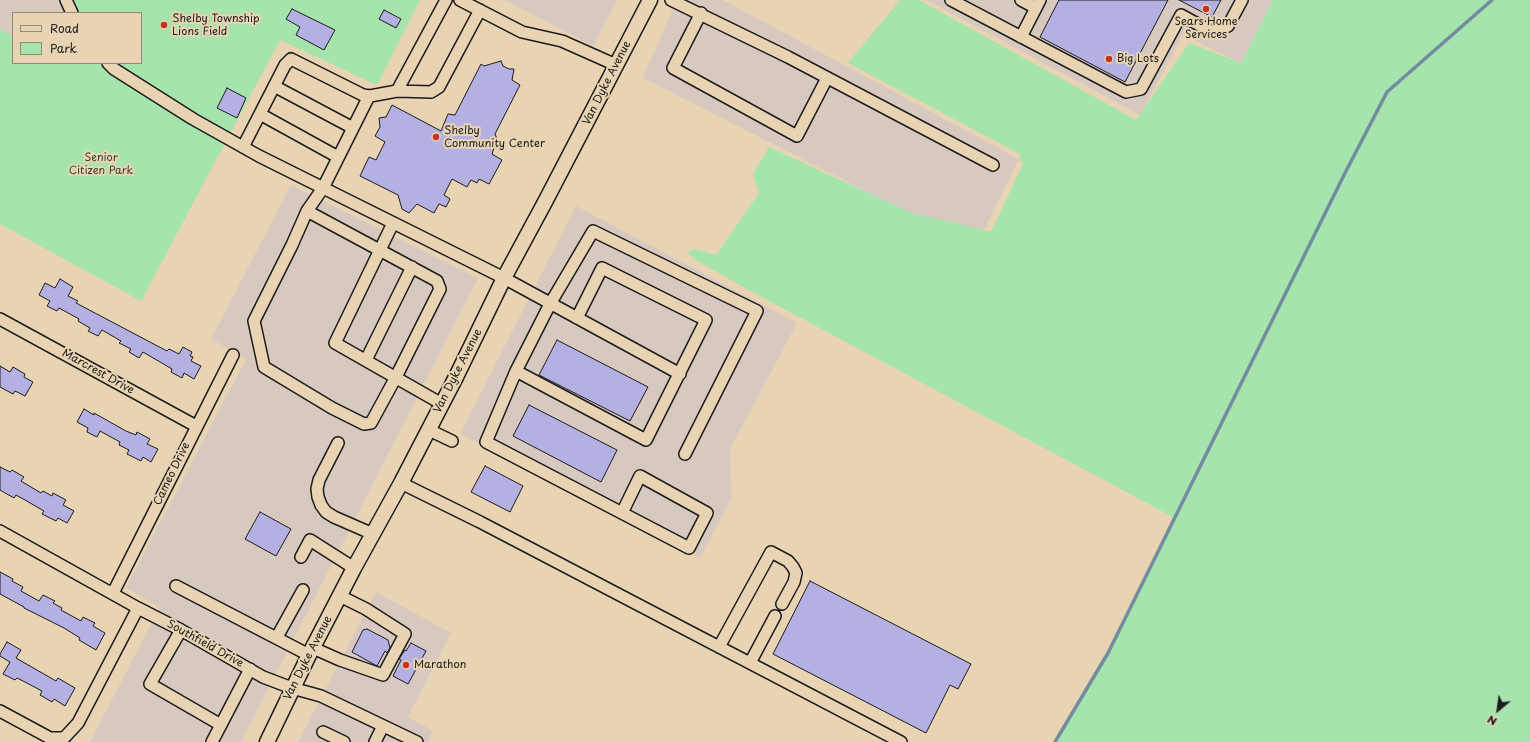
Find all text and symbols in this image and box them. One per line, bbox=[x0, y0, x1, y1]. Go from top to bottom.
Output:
marker: Sears Home Services bbox=[1201, 4, 1211, 14]
legend bbox=[12, 12, 142, 64]
place label: Shelby Township Lions Field bbox=[172, 12, 260, 38]
place label: Sears Home Services bbox=[1174, 15, 1238, 41]
text: Road bbox=[50, 19, 79, 37]
marker: Shelby Township Lions Field bbox=[159, 20, 169, 30]
text: Park bbox=[50, 39, 77, 57]
street label: Van Dyke Avenue bbox=[580, 39, 634, 127]
place label: Big Lots bbox=[1117, 52, 1159, 66]
marker: Big Lots bbox=[1104, 54, 1114, 64]
place label: Shelby Community Center bbox=[444, 124, 545, 150]
marker: Shelby Community Center bbox=[431, 132, 441, 142]
park label: Senior Citizen Park bbox=[69, 151, 133, 177]
street label: Van Dyke Avenue bbox=[431, 327, 485, 415]
street label: Marcrest Drive bbox=[60, 347, 136, 397]
street label: Cameo Drive bbox=[151, 440, 193, 508]
street label: Van Dyke Avenue bbox=[281, 614, 335, 702]
street label: Southfield Drive bbox=[164, 618, 246, 670]
place label: Marathon bbox=[414, 658, 466, 672]
marker: Marathon bbox=[401, 660, 411, 670]
north arrow bbox=[1478, 690, 1518, 730]
text: N bbox=[1484, 711, 1500, 730]

